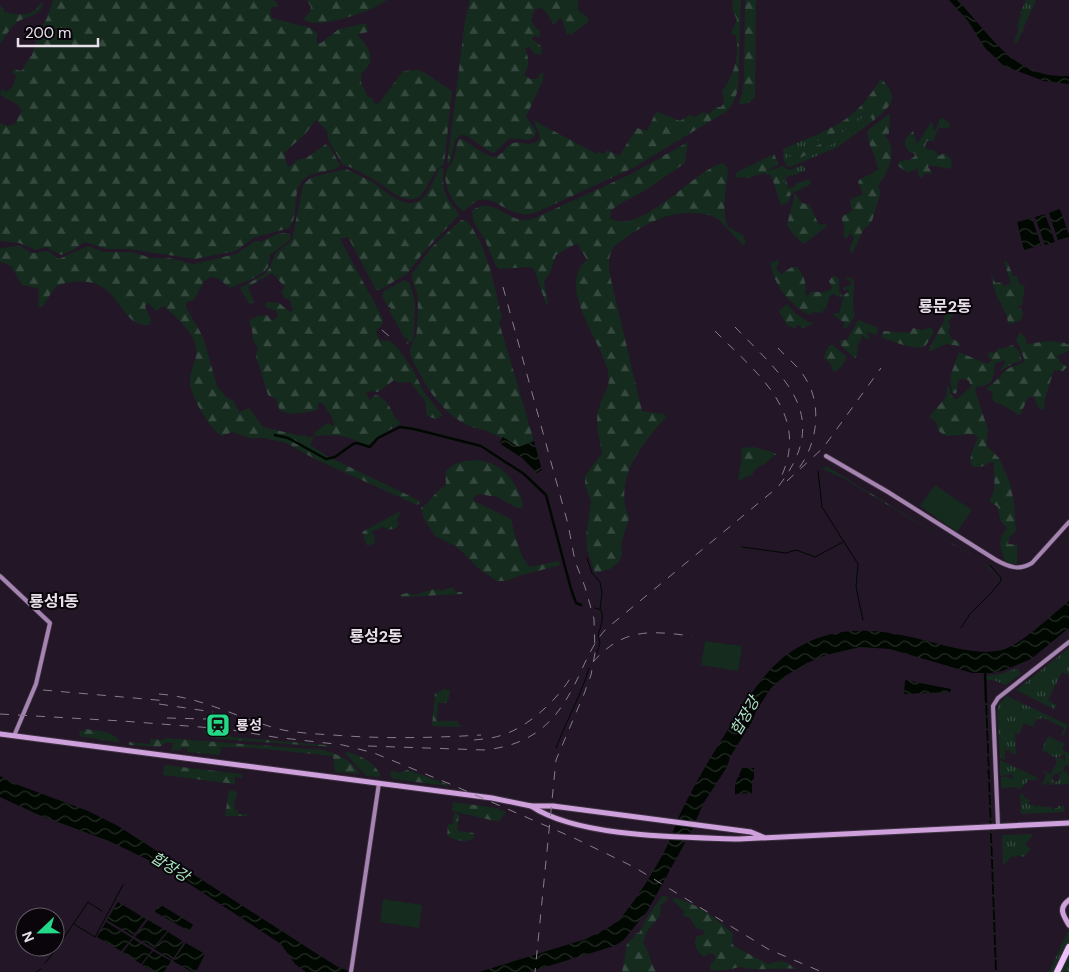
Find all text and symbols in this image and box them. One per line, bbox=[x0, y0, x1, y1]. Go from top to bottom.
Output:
scale bar bbox=[18, 15, 98, 47]
text: 200 m bbox=[25, 23, 71, 43]
district label: 룡문2동 bbox=[918, 296, 972, 317]
district label: 룡성1동 bbox=[29, 591, 79, 612]
district label: 룡성2동 bbox=[349, 626, 403, 647]
water label: 합장강 bbox=[726, 691, 765, 739]
station icon: 룡성 bbox=[205, 712, 231, 738]
place label: 룡성 bbox=[236, 716, 262, 734]
water label: 합장강 bbox=[147, 848, 195, 888]
north arrow bbox=[15, 907, 65, 957]
text: N bbox=[18, 929, 38, 945]

